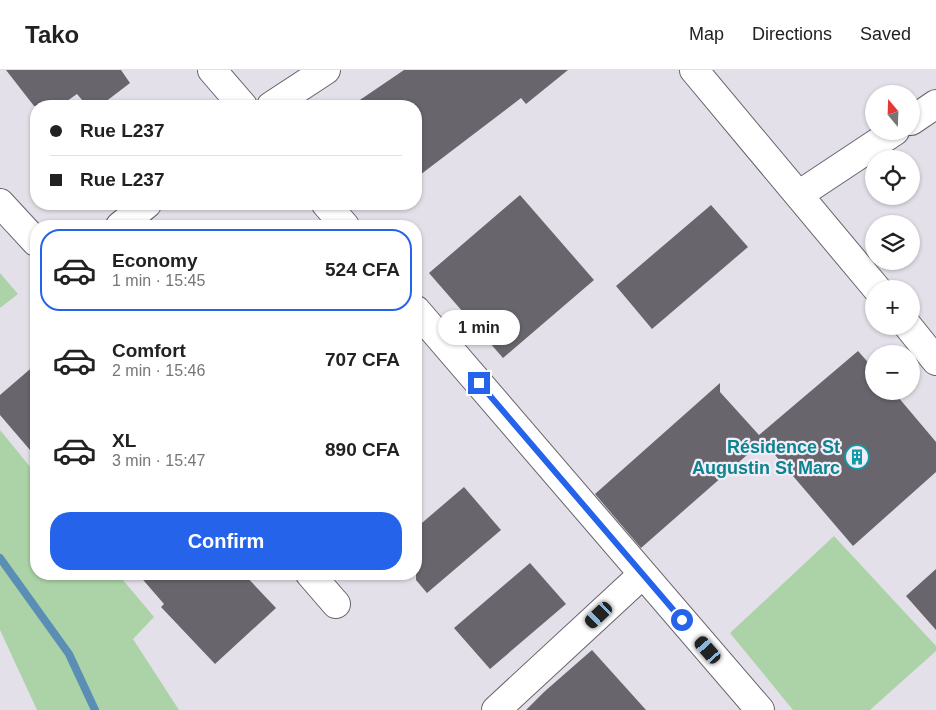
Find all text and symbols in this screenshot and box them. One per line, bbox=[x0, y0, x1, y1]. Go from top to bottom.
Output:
text: Tako bbox=[25, 21, 79, 48]
text: Map bbox=[689, 24, 724, 44]
text: Directions bbox=[752, 24, 832, 44]
text: Saved bbox=[860, 24, 911, 44]
north arrow bbox=[865, 85, 920, 140]
map controls bbox=[865, 85, 920, 400]
text: Rue L237 bbox=[80, 120, 164, 141]
button: locate bbox=[865, 150, 920, 205]
text: Rue L237 bbox=[80, 169, 164, 190]
button: layers bbox=[865, 215, 920, 270]
icon: car bbox=[52, 248, 97, 293]
text: Economy bbox=[112, 250, 198, 271]
text: 524 CFA bbox=[325, 259, 400, 280]
text: 1 min · 15:45 bbox=[112, 272, 205, 289]
button: + bbox=[865, 280, 920, 335]
callout: 1 min bbox=[438, 310, 520, 346]
text: 1 min bbox=[458, 319, 500, 336]
icon: car bbox=[52, 338, 97, 383]
text: Comfort bbox=[112, 340, 186, 361]
button: − bbox=[865, 345, 920, 400]
text: 707 CFA bbox=[325, 349, 400, 370]
text: 2 min · 15:46 bbox=[112, 362, 205, 379]
route end bbox=[468, 372, 490, 394]
icon: car bbox=[52, 428, 97, 473]
text: XL bbox=[112, 430, 136, 451]
place label: Résidence St Augustin St Marc bbox=[692, 437, 840, 478]
text: 890 CFA bbox=[325, 439, 400, 460]
building icon: Résidence St Augustin St Marc bbox=[844, 444, 870, 470]
text: 3 min · 15:47 bbox=[112, 452, 205, 469]
button: Confirm bbox=[50, 512, 402, 570]
car bbox=[582, 599, 615, 631]
route start bbox=[671, 609, 693, 631]
car bbox=[692, 634, 723, 666]

